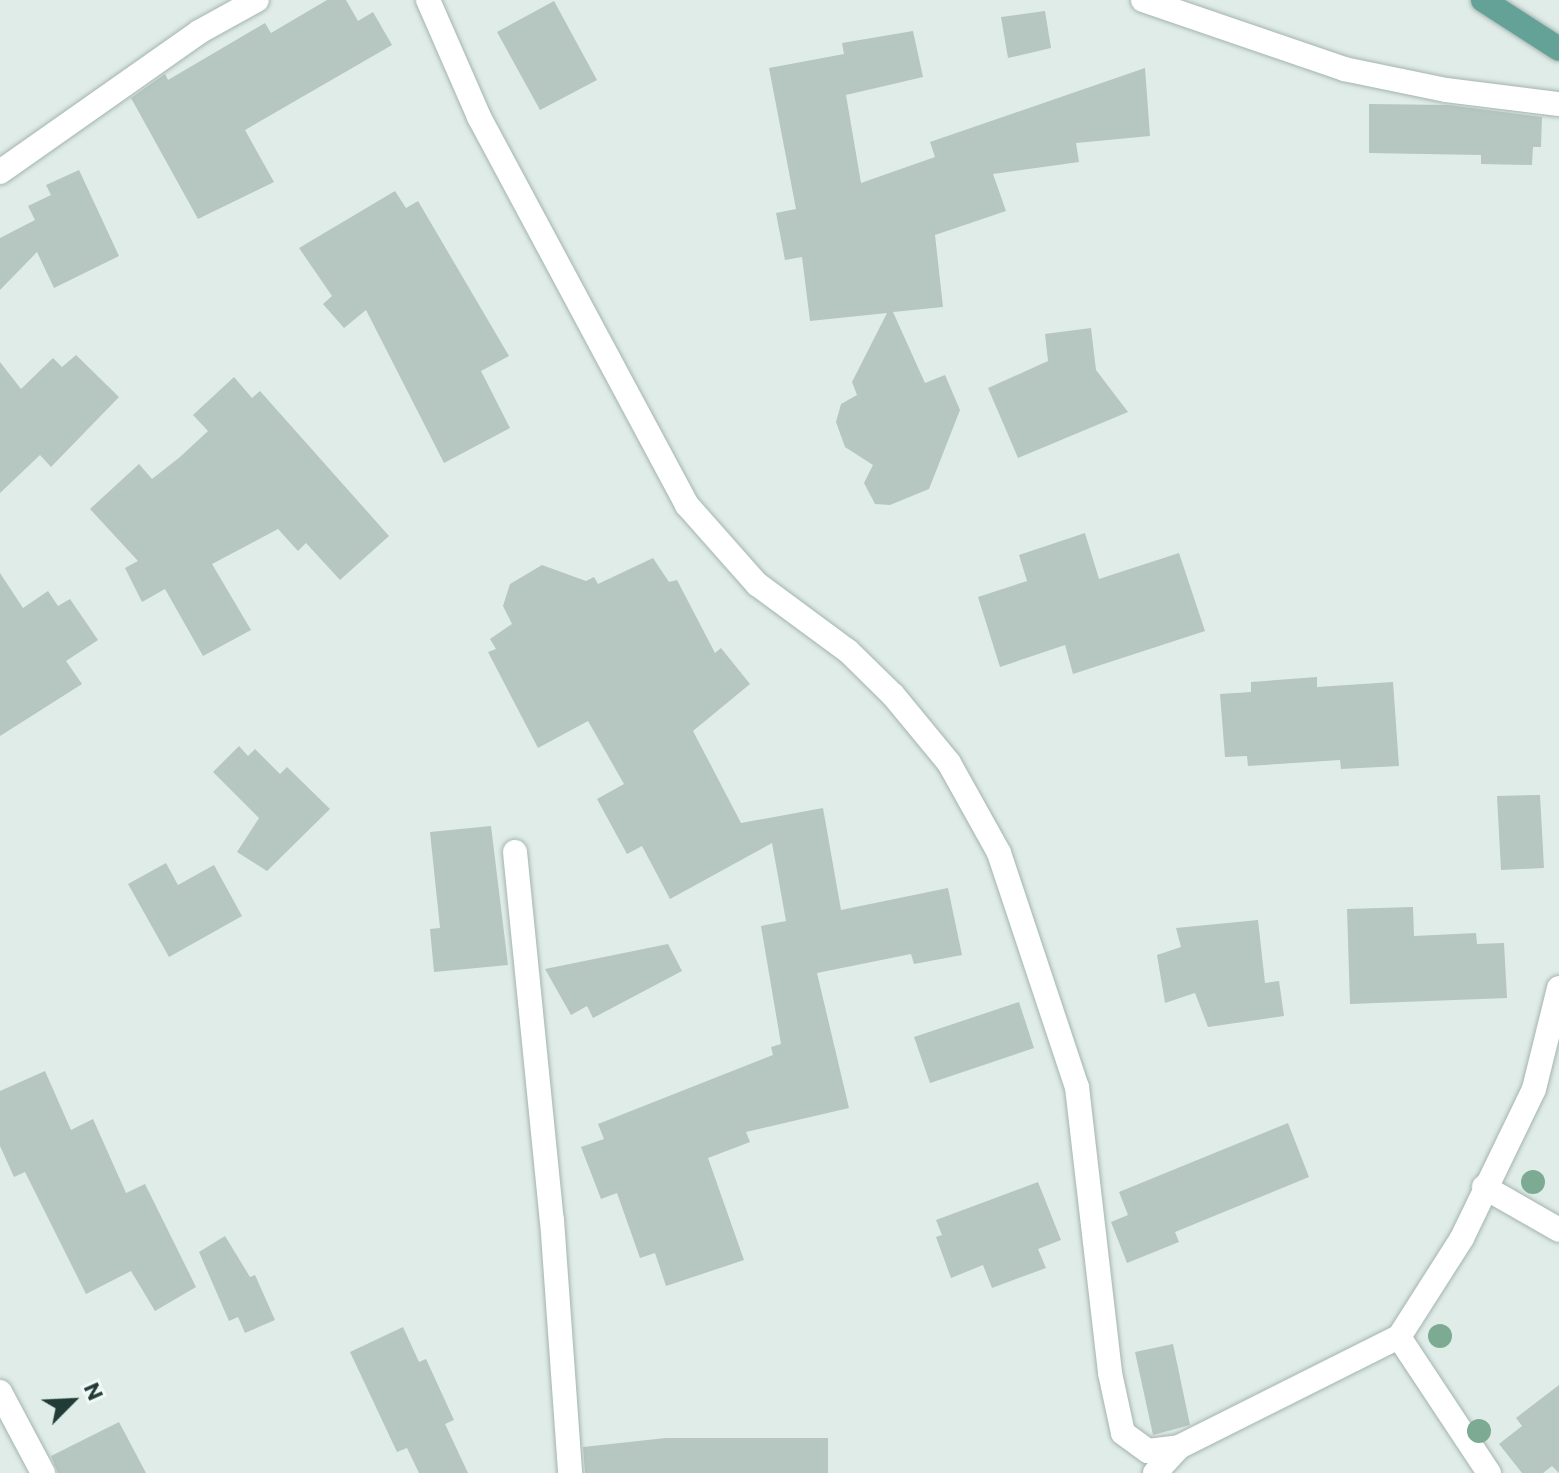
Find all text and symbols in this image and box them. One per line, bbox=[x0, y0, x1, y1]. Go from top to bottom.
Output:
north arrow bbox=[32, 1361, 112, 1441]
text: N bbox=[79, 1378, 110, 1404]

